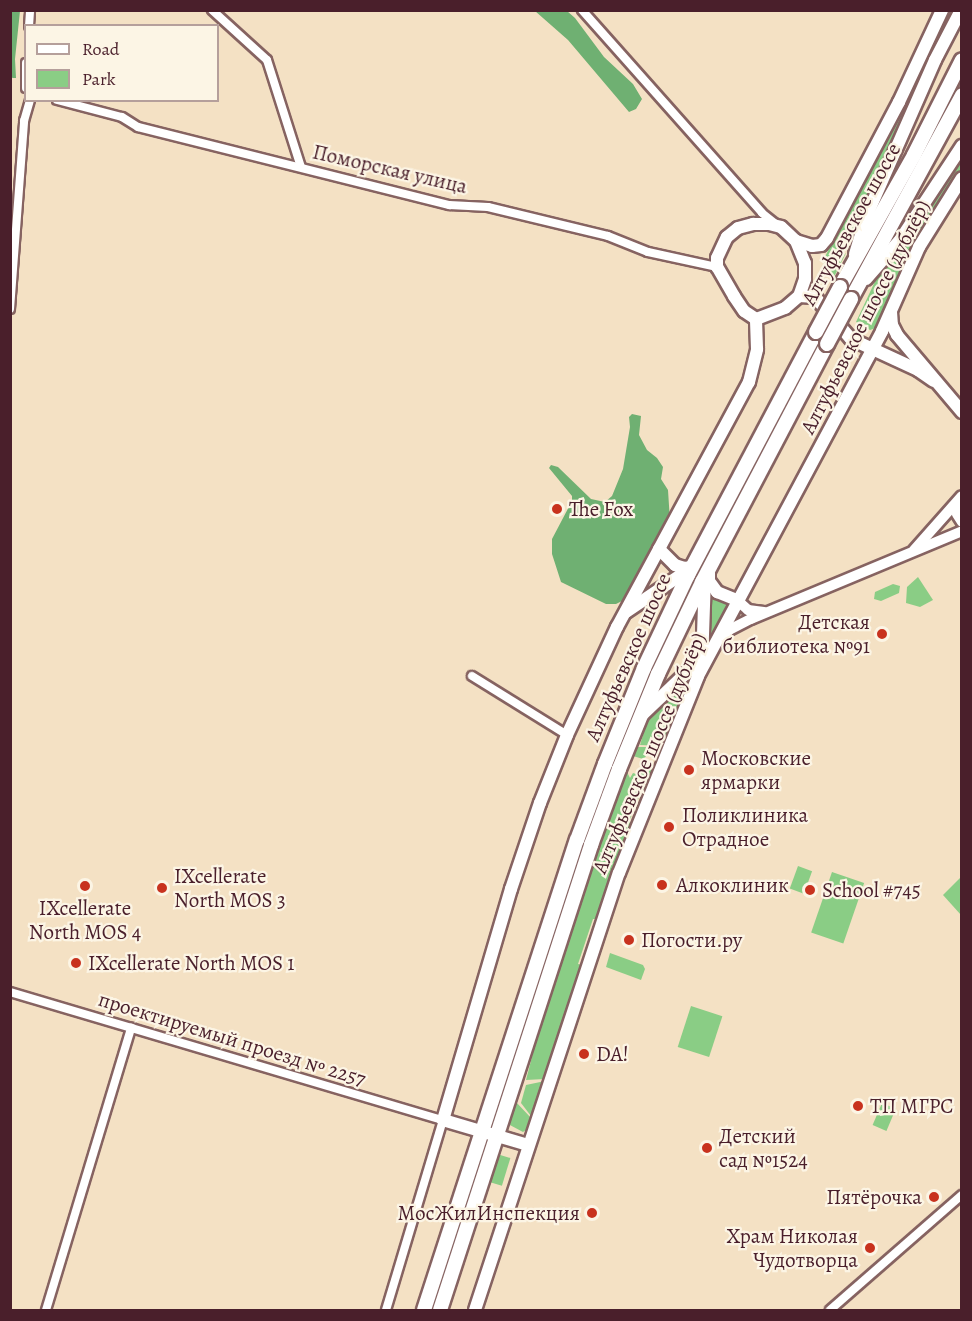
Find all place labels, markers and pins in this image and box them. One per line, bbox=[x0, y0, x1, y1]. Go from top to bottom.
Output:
place label: The Fox bbox=[569, 496, 633, 522]
marker: The Fox bbox=[550, 502, 564, 516]
place label: Детская библиотека №91 bbox=[722, 609, 870, 659]
marker: Детская библиотека №91 bbox=[875, 627, 889, 641]
place label: Московские ярмарки bbox=[701, 745, 811, 795]
marker: Московские ярмарки bbox=[682, 763, 696, 777]
place label: Поликлиника Отрадное bbox=[682, 802, 808, 852]
marker: Поликлиника Отрадное bbox=[660, 818, 678, 836]
place label: IXcellerate North MOS 3 bbox=[174, 863, 286, 913]
place label: Алкоклиник bbox=[676, 872, 789, 898]
marker: Алкоклиник bbox=[653, 876, 671, 894]
place label: School #745 bbox=[822, 877, 921, 903]
marker: IXcellerate North MOS 4 bbox=[78, 879, 92, 893]
marker: IXcellerate North MOS 3 bbox=[155, 881, 169, 895]
marker: School #745 bbox=[803, 883, 817, 897]
place label: IXcellerate North MOS 4 bbox=[29, 895, 141, 945]
place label: Погости.ру bbox=[641, 927, 742, 953]
marker: Погости.ру bbox=[622, 933, 636, 947]
place label: IXcellerate North MOS 1 bbox=[88, 950, 295, 976]
marker: IXcellerate North MOS 1 bbox=[69, 956, 83, 970]
place label: DA! bbox=[596, 1041, 629, 1067]
marker: DA! bbox=[577, 1047, 591, 1061]
place label: ТП МГРС bbox=[870, 1093, 953, 1119]
marker: ТП МГРС bbox=[851, 1099, 865, 1113]
place label: Детский сад №1524 bbox=[719, 1123, 808, 1173]
marker: Детский сад №1524 bbox=[700, 1141, 714, 1155]
place label: Пятёрочка bbox=[826, 1184, 922, 1210]
marker: Пятёрочка bbox=[927, 1190, 941, 1204]
place label: МосЖилИнспекция bbox=[398, 1200, 580, 1226]
marker: МосЖилИнспекция bbox=[585, 1206, 599, 1220]
place label: Храм Николая Чудотворца bbox=[726, 1223, 858, 1273]
marker: Храм Николая Чудотворца bbox=[863, 1241, 877, 1255]

